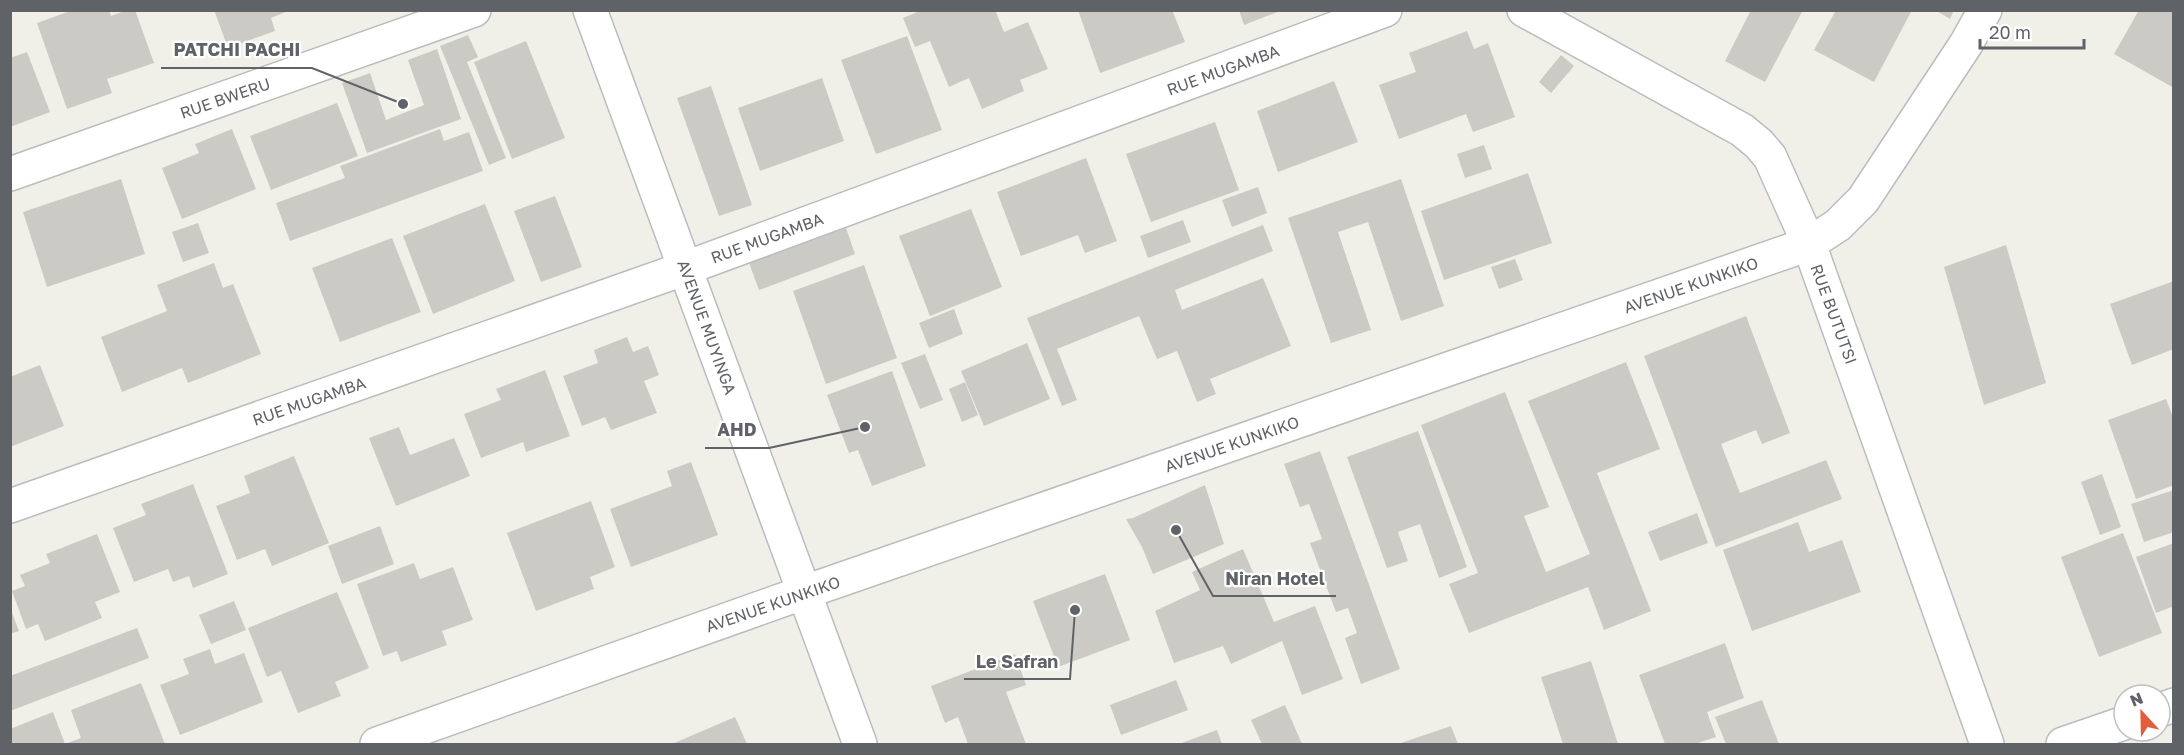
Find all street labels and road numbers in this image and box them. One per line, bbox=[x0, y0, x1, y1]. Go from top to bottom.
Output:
street label: RUE MUGAMBA bbox=[1164, 40, 1282, 100]
street label: RUE BWERU bbox=[177, 73, 273, 123]
street label: RUE MUGAMBA bbox=[708, 208, 826, 268]
street label: AVENUE KUNKIKO bbox=[1621, 253, 1761, 317]
street label: AVENUE MUYINGA bbox=[673, 257, 741, 397]
street label: RUE BUTUTSI bbox=[1807, 261, 1861, 367]
street label: RUE MUGAMBA bbox=[250, 372, 368, 430]
street label: AVENUE KUNKIKO bbox=[1162, 412, 1302, 476]
street label: AVENUE KUNKIKO bbox=[703, 572, 843, 636]

